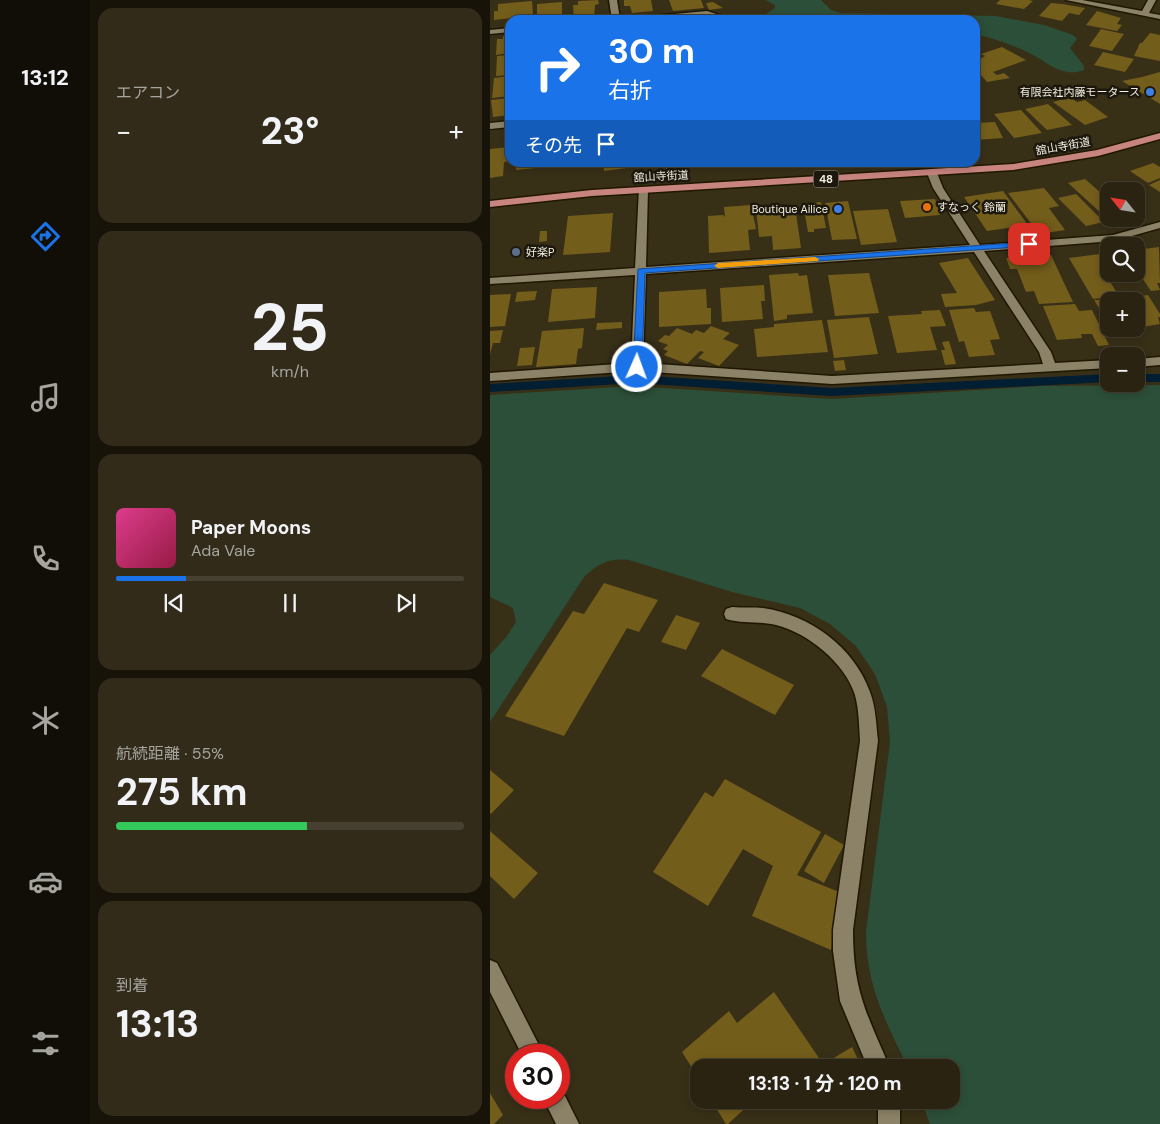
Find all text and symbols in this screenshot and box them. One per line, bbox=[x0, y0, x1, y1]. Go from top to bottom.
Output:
text: 30 m bbox=[608, 28, 695, 74]
icon: right bbox=[525, 35, 590, 100]
text: 13:12 bbox=[21, 63, 69, 92]
text: 右折 bbox=[608, 76, 652, 105]
text: エアコン bbox=[116, 82, 180, 103]
place label: 有限会社内藤モータース bbox=[1020, 85, 1140, 99]
marker: 有限会社内藤モータース bbox=[1144, 86, 1156, 98]
text: 23° bbox=[261, 106, 319, 156]
text: − bbox=[116, 113, 131, 150]
text: + bbox=[449, 113, 464, 150]
icon: arrive bbox=[592, 130, 620, 158]
text: その先 bbox=[525, 133, 582, 158]
street label: 舘山寺街道 bbox=[1035, 134, 1091, 158]
street label: 舘山寺街道 bbox=[633, 168, 689, 184]
road number: 48 bbox=[814, 170, 838, 188]
north arrow bbox=[1100, 182, 1145, 228]
map controls bbox=[1100, 182, 1145, 392]
place label: すなっく 鈴蘭 bbox=[937, 200, 1006, 214]
marker: すなっく 鈴蘭 bbox=[921, 201, 933, 213]
place label: Boutique Ailice bbox=[752, 202, 828, 216]
marker: Boutique Ailice bbox=[832, 203, 844, 215]
icon: directions bbox=[28, 219, 63, 254]
pin bbox=[1008, 223, 1050, 265]
icon: arrive bbox=[1015, 230, 1043, 258]
button: search bbox=[1100, 237, 1145, 282]
place label: 好楽P bbox=[526, 245, 554, 259]
marker: 好楽P bbox=[510, 246, 522, 258]
text: 25 bbox=[251, 286, 329, 370]
button: + bbox=[1100, 292, 1145, 337]
position arrow bbox=[610, 340, 662, 392]
button: − bbox=[1100, 347, 1145, 392]
text: km/h bbox=[271, 361, 309, 382]
icon: music bbox=[28, 380, 63, 415]
text: Paper Moons bbox=[191, 515, 311, 540]
text: Ada Vale bbox=[191, 540, 255, 561]
icon: phone bbox=[28, 541, 63, 576]
icon: previous bbox=[160, 589, 188, 617]
icon: pause bbox=[276, 589, 304, 617]
icon: next bbox=[392, 589, 420, 617]
icon: climate bbox=[28, 703, 63, 738]
text: 航続距離 · 55% bbox=[116, 743, 224, 764]
text: 275 km bbox=[116, 767, 247, 817]
icon: car bbox=[28, 864, 63, 899]
text: 到着 bbox=[116, 975, 148, 996]
text: 13:13 bbox=[116, 999, 199, 1049]
icon: filters bbox=[28, 1026, 63, 1061]
speed limit sign: 30 bbox=[505, 1044, 570, 1109]
text: 13:13 · 1 分 · 120 m bbox=[749, 1071, 901, 1096]

